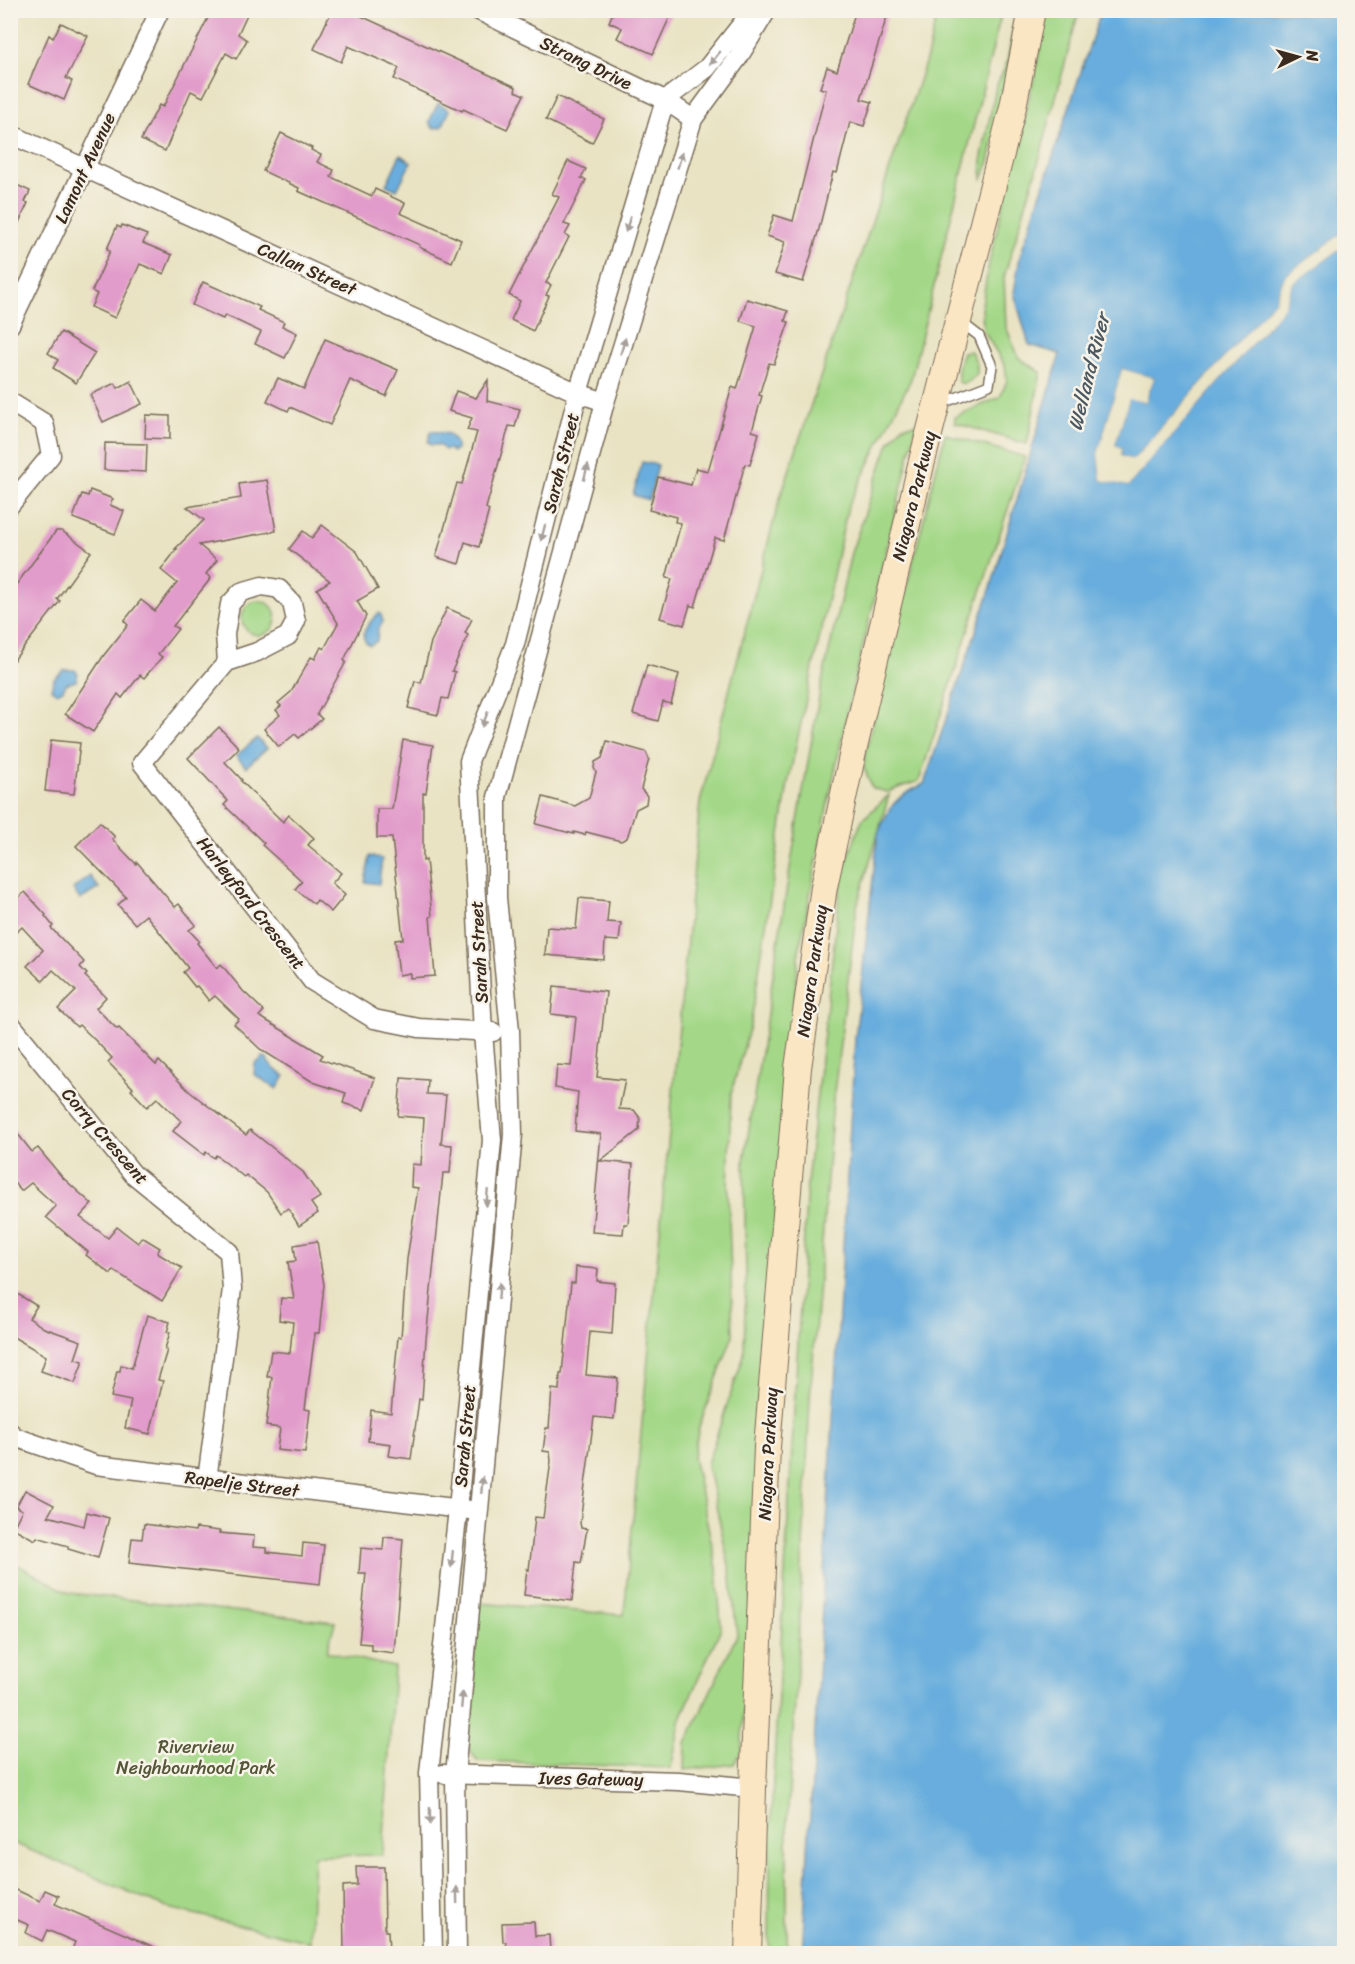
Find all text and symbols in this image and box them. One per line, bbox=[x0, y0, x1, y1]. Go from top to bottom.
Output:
street label: Strang Drive bbox=[534, 27, 638, 99]
north arrow bbox=[1268, 27, 1328, 87]
text: N bbox=[1297, 48, 1327, 63]
one-way arrow bbox=[709, 50, 722, 65]
street label: Lamont Avenue bbox=[45, 107, 125, 229]
one-way arrow bbox=[676, 151, 686, 169]
one-way arrow bbox=[623, 215, 632, 233]
street label: Callan Street bbox=[252, 233, 362, 305]
water label: Welland River bbox=[1058, 306, 1121, 434]
one-way arrow bbox=[618, 337, 628, 355]
street label: Sarah Street bbox=[533, 409, 589, 517]
street label: Niagara Parkway bbox=[882, 427, 946, 565]
one-way arrow bbox=[582, 463, 591, 481]
one-way arrow bbox=[537, 524, 547, 543]
one-way arrow bbox=[480, 711, 490, 729]
street label: Harleyford Crescent bbox=[188, 829, 314, 977]
street label: Sarah Street bbox=[460, 900, 498, 1004]
street label: Niagara Parkway bbox=[787, 902, 837, 1039]
street label: Corry Crescent bbox=[53, 1080, 157, 1192]
one-way arrow bbox=[482, 1189, 492, 1208]
one-way arrow bbox=[494, 1282, 504, 1301]
street label: Sarah Street bbox=[445, 1383, 485, 1489]
street label: Niagara Parkway bbox=[749, 1386, 788, 1521]
street label: Rapelje Street bbox=[183, 1461, 302, 1507]
one-way arrow bbox=[477, 1476, 487, 1495]
one-way arrow bbox=[447, 1550, 457, 1569]
one-way arrow bbox=[457, 1691, 467, 1710]
park label: Riverview Neighbourhood Park bbox=[116, 1731, 276, 1784]
street label: Ives Gateway bbox=[537, 1762, 644, 1796]
one-way arrow bbox=[425, 1807, 435, 1826]
one-way arrow bbox=[452, 1886, 461, 1905]

